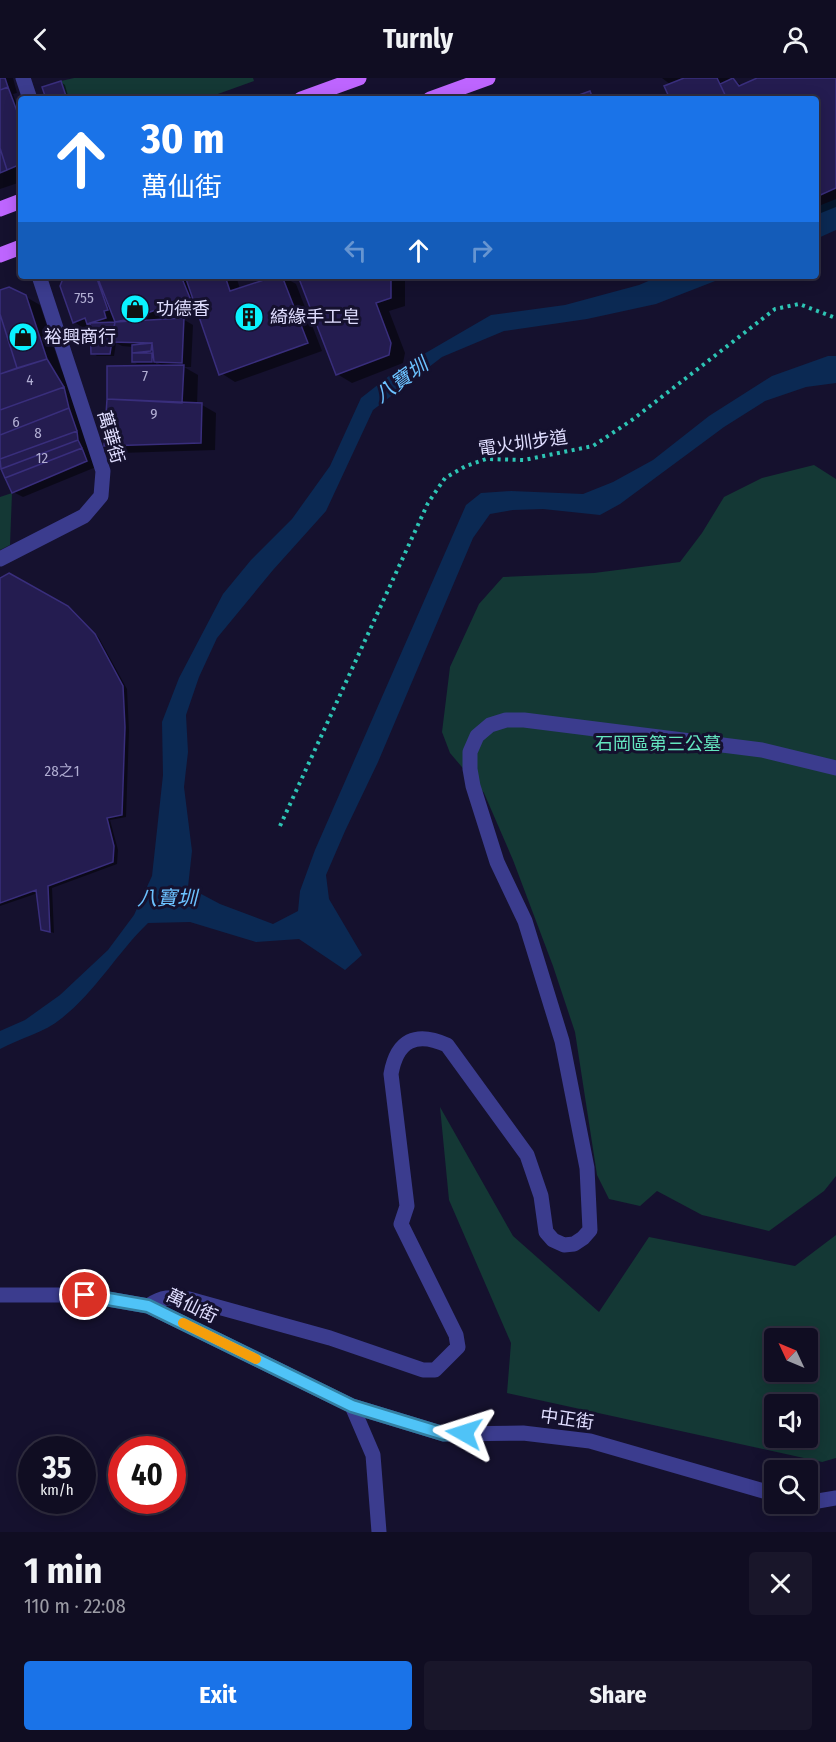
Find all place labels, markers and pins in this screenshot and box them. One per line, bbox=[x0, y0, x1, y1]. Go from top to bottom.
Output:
shop icon: 功德香 bbox=[119, 293, 151, 325]
place label: 功德香 bbox=[156, 298, 210, 320]
building icon: 綺緣手工皂 bbox=[233, 301, 265, 333]
place label: 綺緣手工皂 bbox=[270, 306, 360, 328]
shop icon: 裕興商行 bbox=[7, 321, 39, 353]
place label: 裕興商行 bbox=[44, 326, 116, 348]
pin bbox=[59, 1269, 110, 1320]

